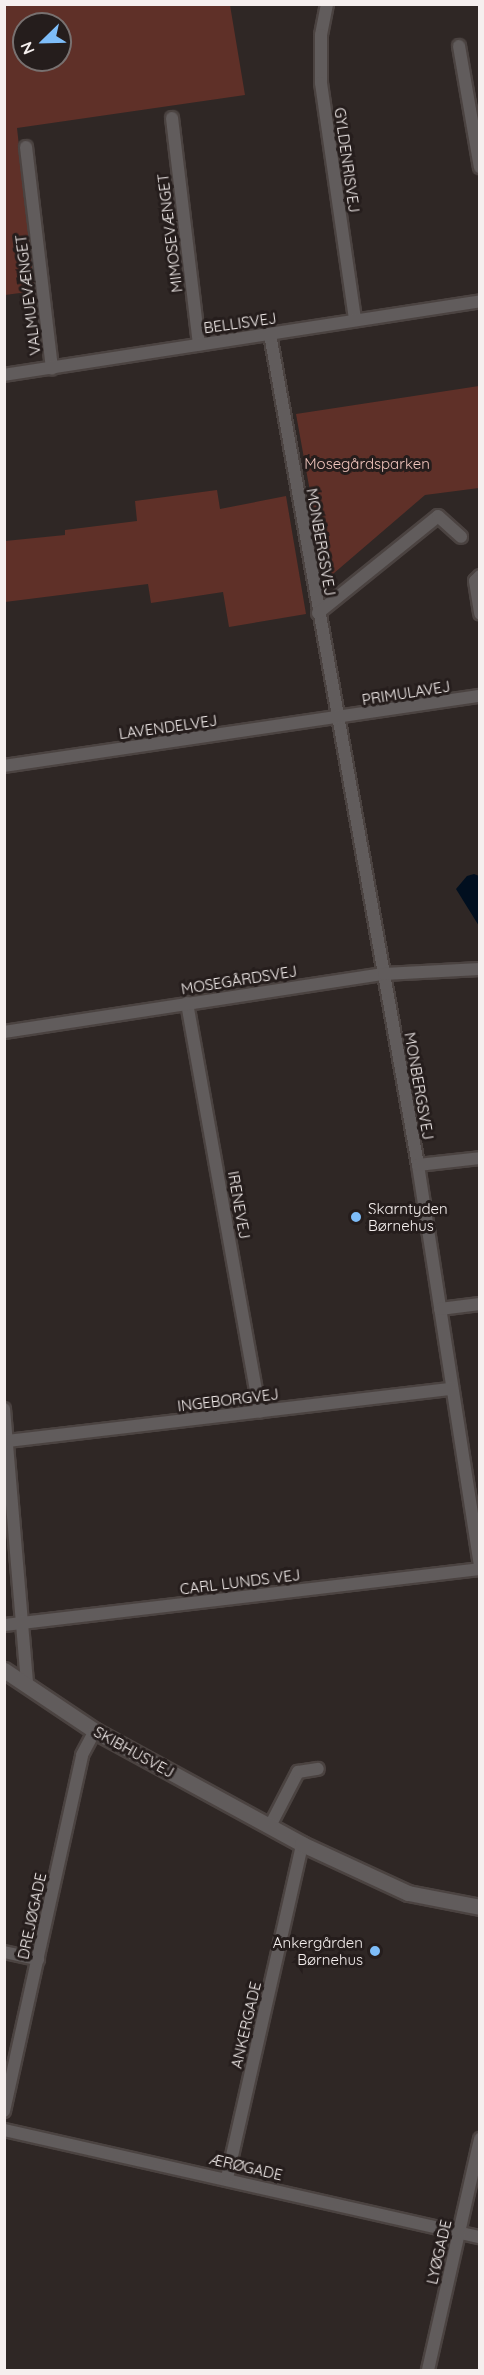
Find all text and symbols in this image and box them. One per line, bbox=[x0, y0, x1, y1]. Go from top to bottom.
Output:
north arrow bbox=[12, 12, 72, 72]
text: N bbox=[16, 39, 39, 58]
street label: GYLDENRISVEJ bbox=[331, 106, 363, 214]
street label: MIMOSEVÆNGET bbox=[154, 173, 186, 293]
street label: VALMUEVÆNGET bbox=[12, 234, 44, 356]
street label: BELLISVEJ bbox=[202, 309, 278, 337]
park label: Mosegårdsparken bbox=[304, 455, 430, 473]
street label: MONBERGSVEJ bbox=[303, 487, 339, 597]
street label: PRIMULAVEJ bbox=[361, 677, 451, 709]
street label: LAVENDELVEJ bbox=[118, 711, 218, 743]
street label: MOSEGÅRDSVEJ bbox=[180, 962, 298, 998]
street label: MONBERGSVEJ bbox=[401, 1031, 437, 1141]
street label: IRENEVEJ bbox=[224, 1170, 254, 1240]
place label: Skarntyden Børnehus bbox=[368, 1199, 448, 1234]
marker: Skarntyden Børnehus bbox=[349, 1210, 363, 1224]
street label: INGEBORGVEJ bbox=[176, 1385, 280, 1415]
street label: CARL LUNDS VEJ bbox=[179, 1566, 301, 1598]
street label: SKIBHUSVEJ bbox=[91, 1723, 177, 1781]
street label: DREJØGADE bbox=[14, 1871, 50, 1961]
place label: Ankergården Børnehus bbox=[273, 1933, 363, 1968]
marker: Ankergården Børnehus bbox=[368, 1944, 382, 1958]
street label: ANKERGADE bbox=[227, 1980, 265, 2070]
street label: ÆRØGADE bbox=[208, 2150, 284, 2184]
street label: LYØGADE bbox=[423, 2218, 455, 2286]

